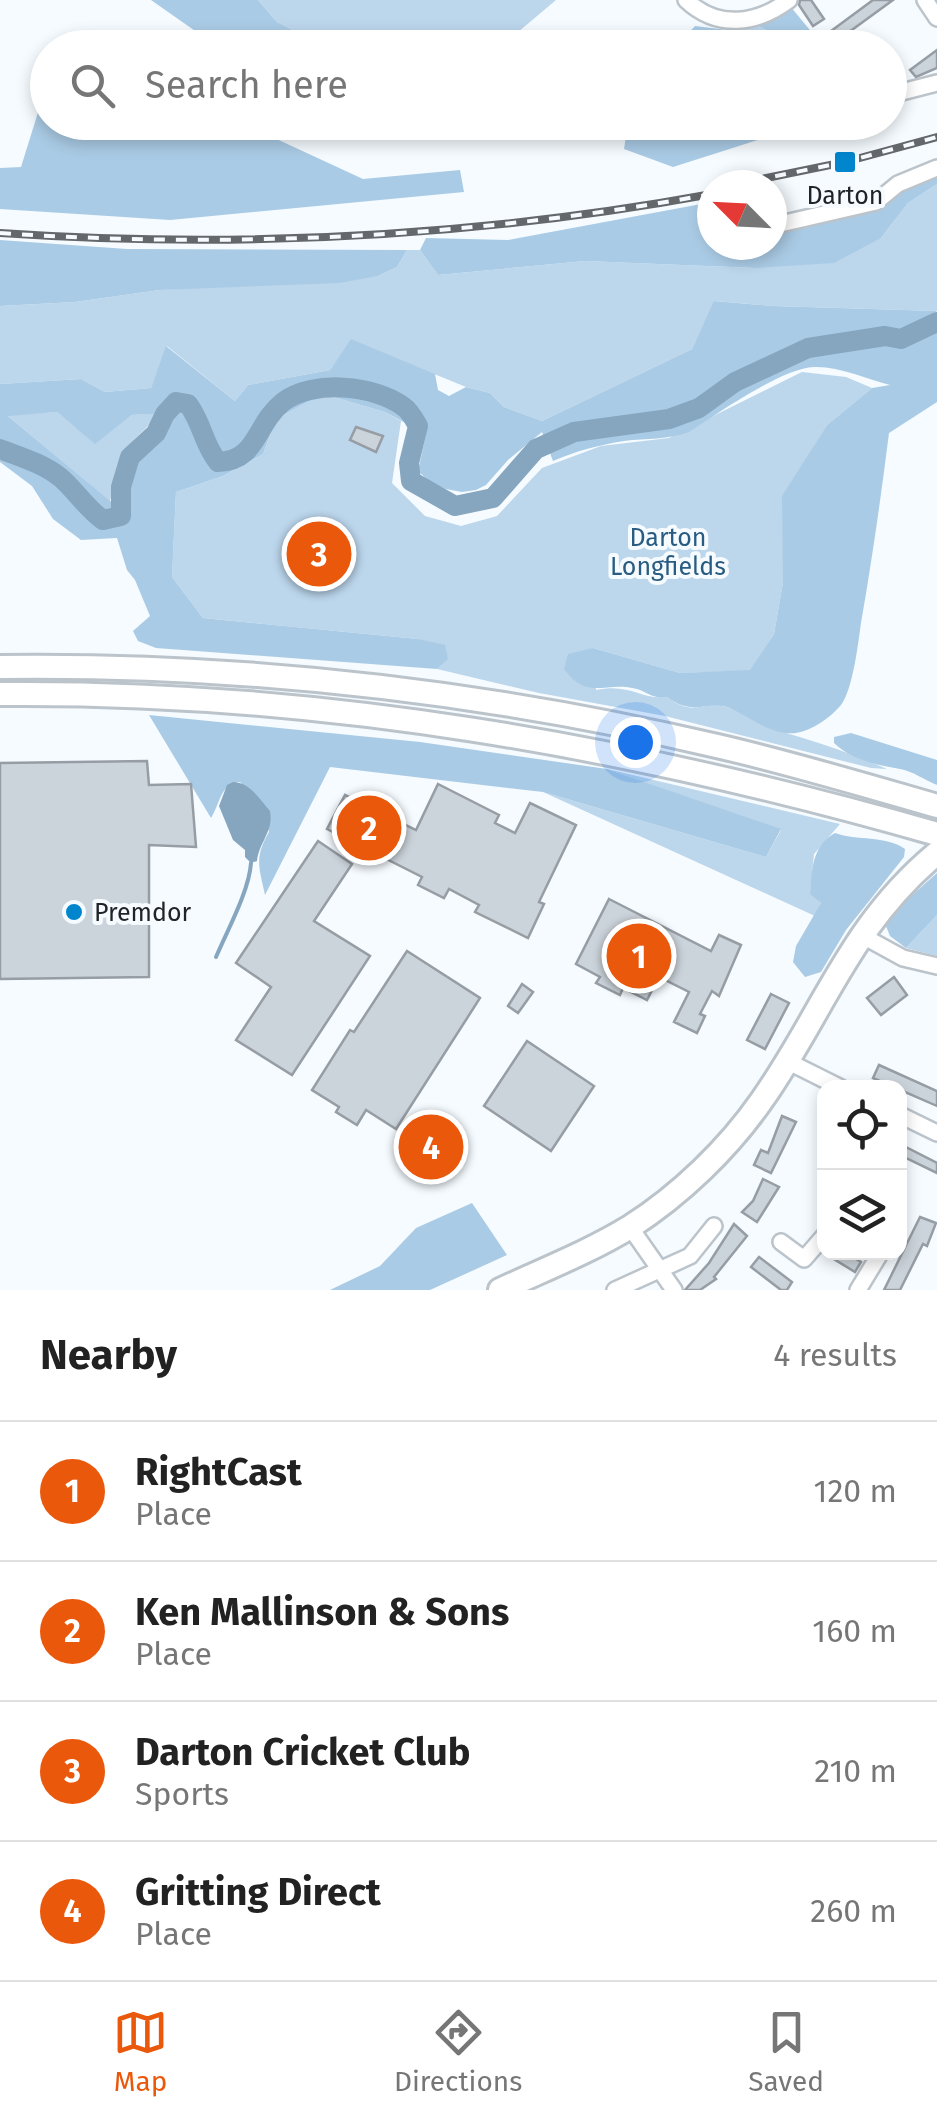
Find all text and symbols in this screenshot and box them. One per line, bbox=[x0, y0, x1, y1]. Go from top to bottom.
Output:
search box bbox=[30, 30, 907, 140]
icon: search bbox=[65, 58, 120, 113]
text: Search here bbox=[145, 62, 348, 108]
marker: Darton bbox=[832, 149, 858, 175]
north arrow bbox=[697, 170, 787, 260]
place label: Darton bbox=[806, 181, 884, 211]
pin: 3 bbox=[286, 516, 352, 592]
park label: Darton Longfields bbox=[610, 523, 726, 582]
your location bbox=[610, 717, 661, 768]
pin: 2 bbox=[336, 790, 402, 866]
place label: Premdor bbox=[94, 898, 192, 928]
marker: Premdor bbox=[63, 901, 85, 923]
pin: 1 bbox=[606, 918, 672, 994]
map controls bbox=[817, 1080, 907, 1260]
button: locate bbox=[817, 1080, 907, 1170]
pin: 4 bbox=[398, 1110, 464, 1184]
button: layers bbox=[817, 1170, 907, 1260]
text: Nearby bbox=[40, 1330, 177, 1380]
text: 4 results bbox=[773, 1336, 897, 1374]
text: RightCast bbox=[135, 1449, 302, 1495]
text: 1 bbox=[65, 1472, 80, 1510]
text: 120 m bbox=[814, 1472, 897, 1510]
text: Place bbox=[135, 1495, 212, 1533]
text: Ken Mallinson & Sons bbox=[135, 1589, 509, 1635]
text: 2 bbox=[64, 1612, 81, 1650]
text: 160 m bbox=[812, 1612, 897, 1650]
text: Place bbox=[135, 1635, 212, 1673]
text: Darton Cricket Club bbox=[135, 1729, 470, 1775]
text: 3 bbox=[64, 1752, 81, 1790]
text: 210 m bbox=[814, 1752, 897, 1790]
text: Sports bbox=[135, 1775, 229, 1813]
text: Gritting Direct bbox=[135, 1869, 381, 1915]
text: 4 bbox=[63, 1892, 82, 1930]
text: 260 m bbox=[810, 1892, 897, 1930]
text: Place bbox=[135, 1915, 212, 1953]
tab: Map bbox=[113, 2005, 168, 2098]
tab: Directions bbox=[394, 2005, 522, 2098]
tab: Saved bbox=[748, 2005, 824, 2098]

